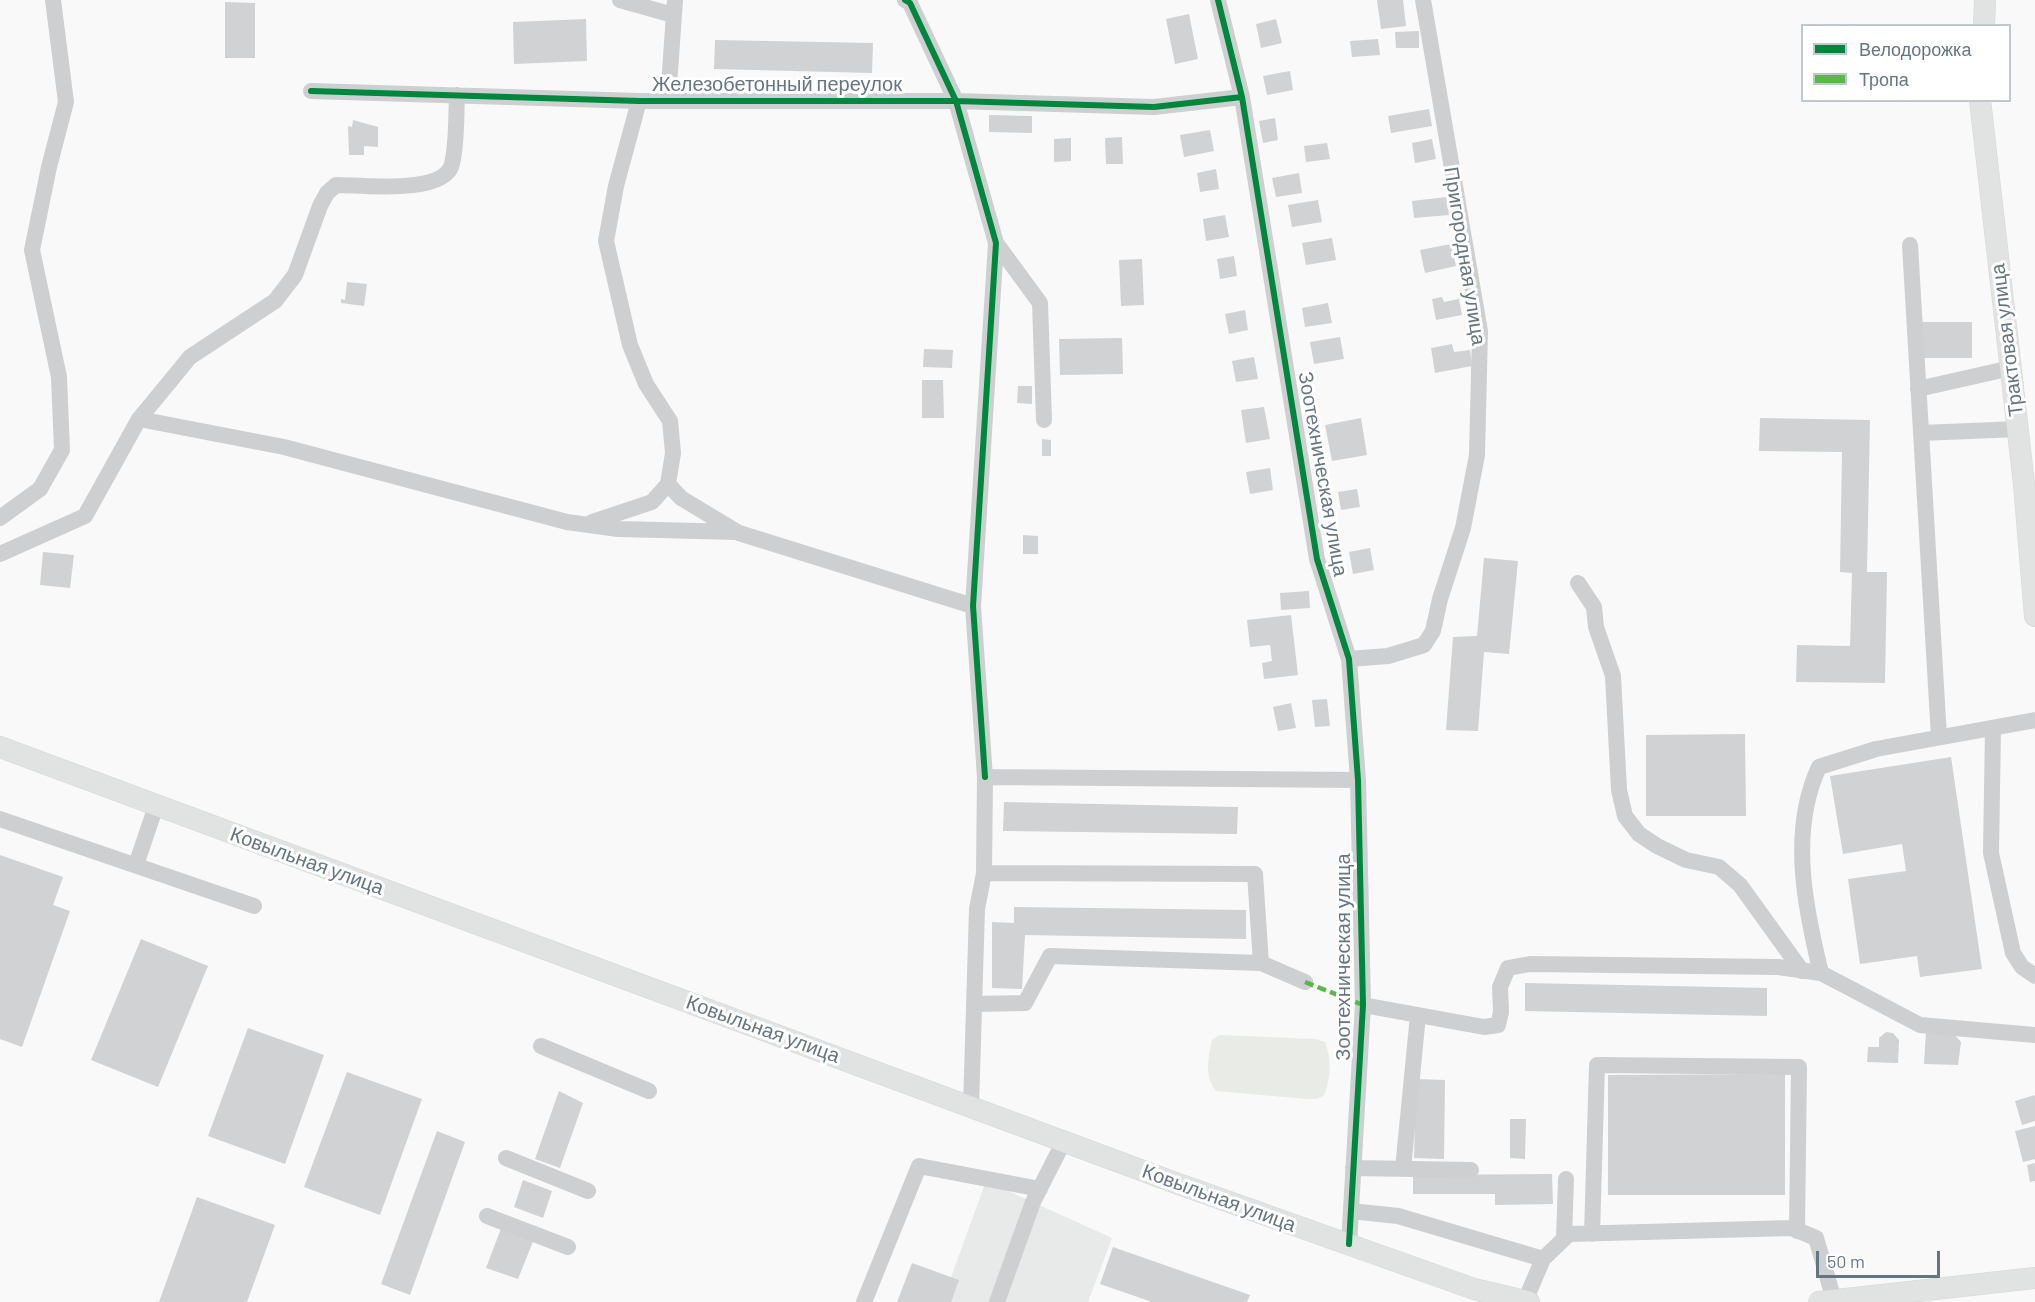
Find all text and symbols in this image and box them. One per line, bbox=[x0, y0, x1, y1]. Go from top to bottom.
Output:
legend bbox=[1801, 24, 2011, 102]
text: Велодорожка bbox=[1859, 38, 1971, 60]
text: Тропа bbox=[1859, 68, 1909, 90]
street label: Железобетонный переулок bbox=[652, 72, 902, 96]
street label: Пригородная улица bbox=[1439, 165, 1491, 347]
street label: Трактовая улица bbox=[1986, 262, 2028, 418]
street label: Зоотехническая улица bbox=[1293, 370, 1353, 578]
street label: Ковыльная улица bbox=[227, 822, 387, 900]
street label: Зоотехническая улица bbox=[1331, 853, 1355, 1061]
street label: Ковыльная улица bbox=[683, 990, 843, 1068]
street label: Ковыльная улица bbox=[1139, 1159, 1299, 1237]
scale bar bbox=[1819, 1239, 1944, 1277]
text: 50 m bbox=[1827, 1250, 1865, 1272]

